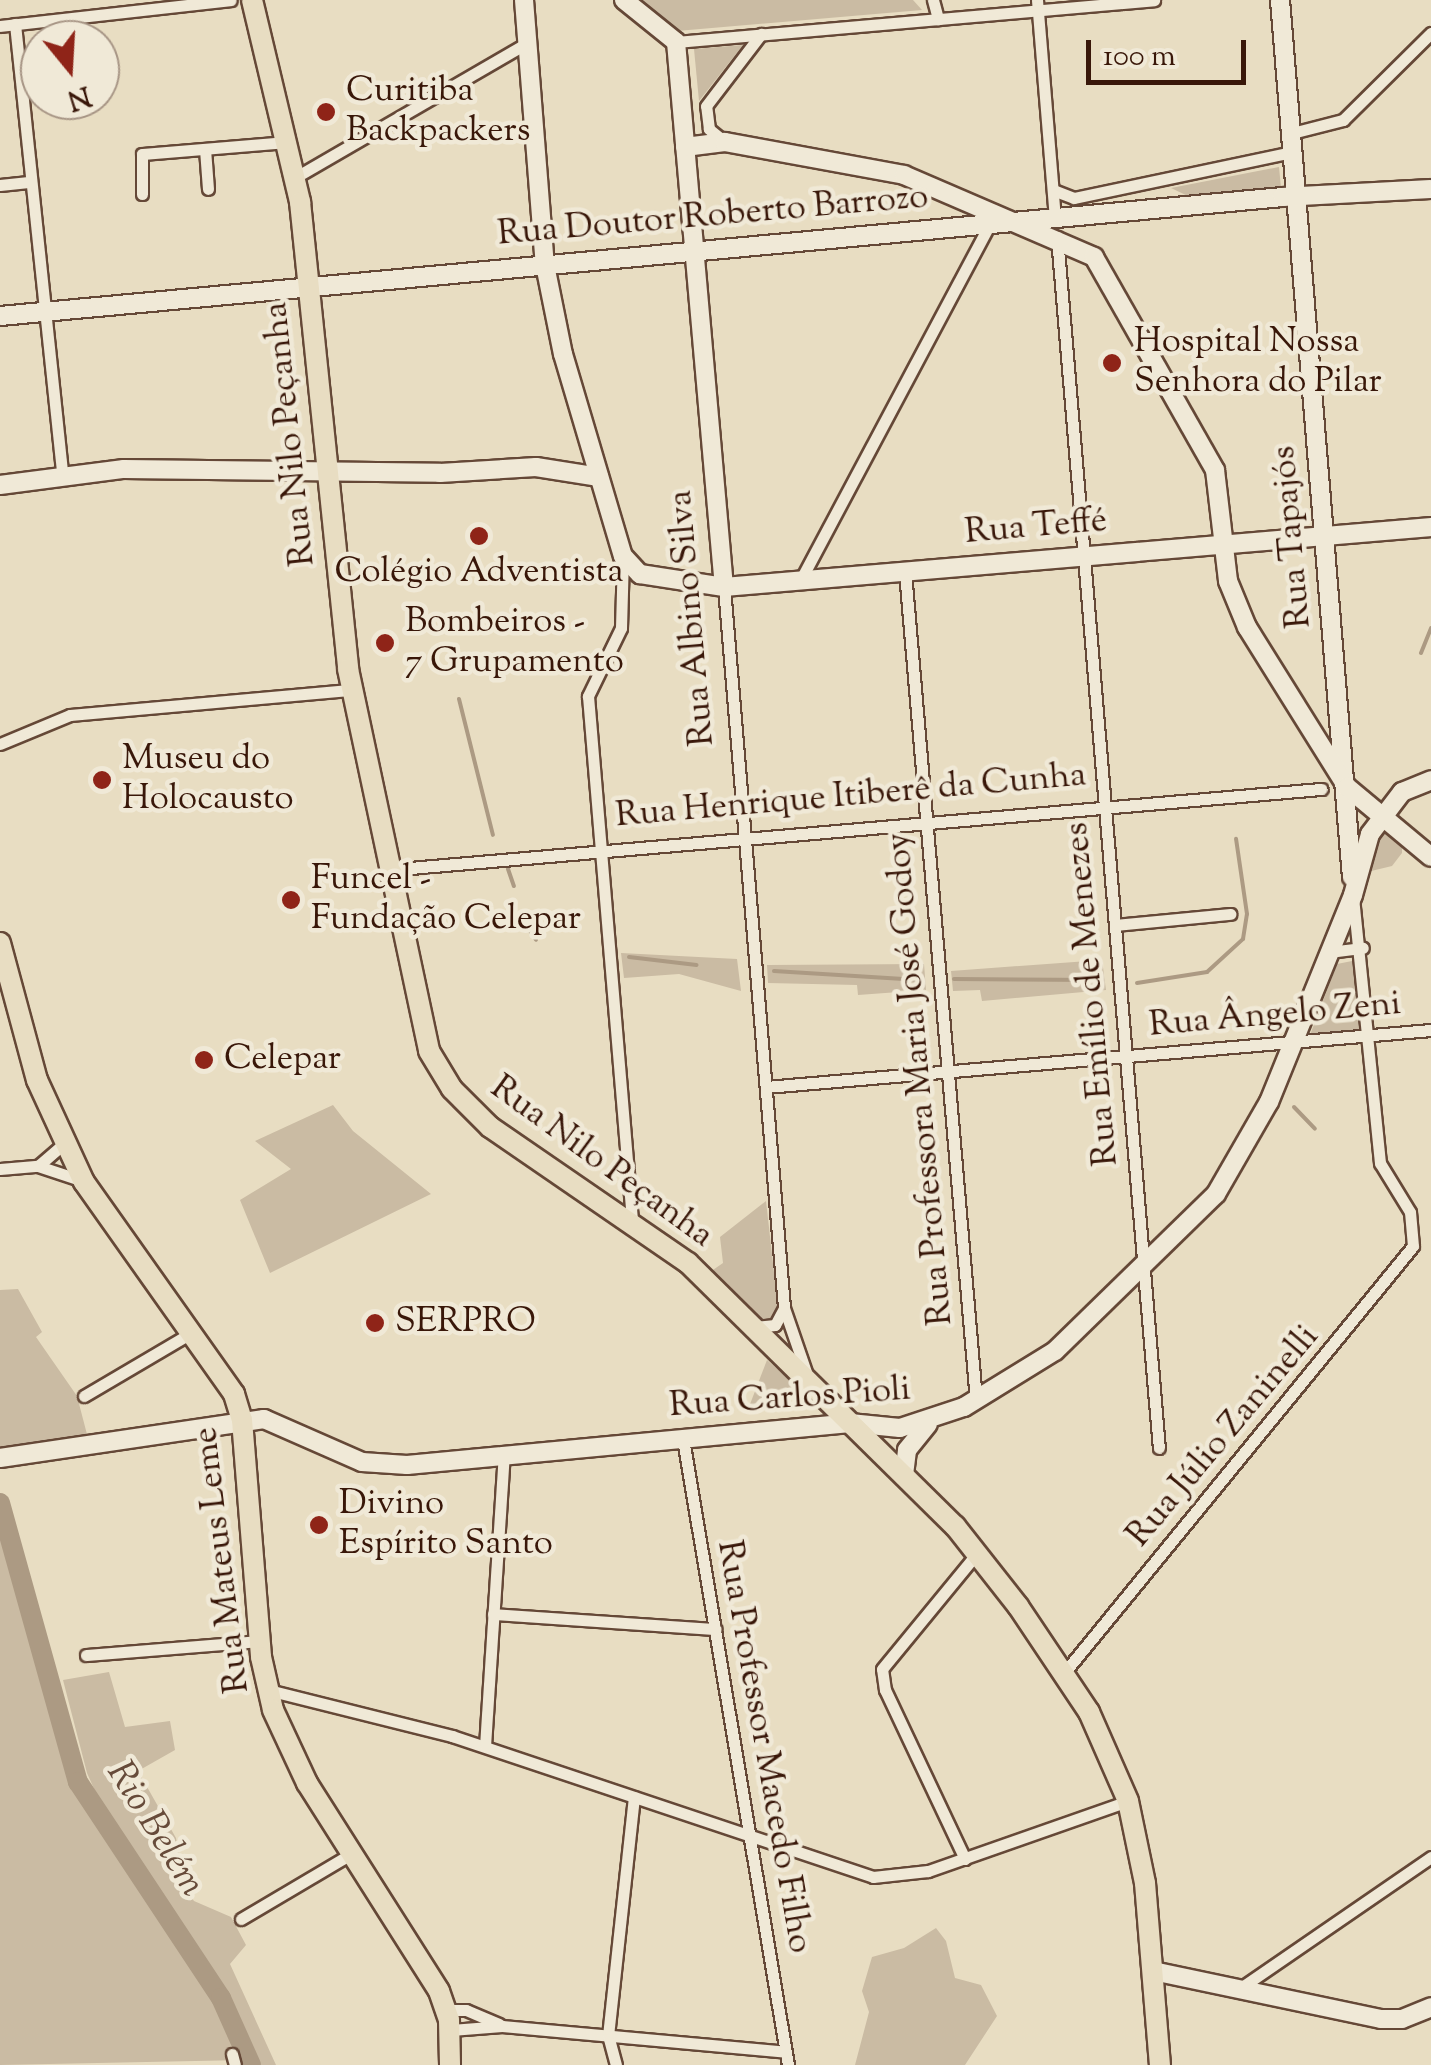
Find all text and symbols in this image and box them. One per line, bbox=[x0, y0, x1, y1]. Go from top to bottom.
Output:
north arrow bbox=[20, 20, 120, 120]
scale bar bbox=[1091, 20, 1251, 82]
text: 100 m bbox=[1103, 36, 1176, 79]
place label: Curitiba Backpackers bbox=[346, 71, 530, 153]
text: N bbox=[62, 74, 95, 119]
marker: Curitiba Backpackers bbox=[315, 101, 337, 123]
street label: Rua Doutor Roberto Barrozo bbox=[496, 177, 930, 257]
street label: Rua Nilo Peçanha bbox=[256, 300, 326, 568]
place label: Hospital Nossa Senhora do Pilar bbox=[1134, 322, 1382, 404]
marker: Hospital Nossa Senhora do Pilar bbox=[1099, 350, 1125, 376]
street label: Rua Tapajós bbox=[1264, 444, 1322, 630]
street label: Rua Albino Silva bbox=[661, 488, 725, 748]
street label: Rua Teffé bbox=[963, 501, 1109, 555]
marker: Colégio Adventista bbox=[468, 525, 490, 547]
place label: Colégio Adventista bbox=[334, 552, 624, 594]
place label: Bombeiros - 7 Grupamento bbox=[405, 602, 624, 684]
marker: Bombeiros - 7 Grupamento bbox=[374, 632, 396, 654]
place label: Museu do Holocausto bbox=[122, 739, 294, 821]
street label: Rua Henrique Itiberê da Cunha bbox=[614, 756, 1088, 838]
marker: Museu do Holocausto bbox=[91, 769, 113, 791]
street label: Rua Emílio de Menezes bbox=[1057, 820, 1129, 1168]
street label: Rua Professora Maria José Godoy bbox=[879, 831, 963, 1327]
place label: Funcel - Fundação Celepar bbox=[311, 859, 581, 941]
marker: Funcel - Fundação Celepar bbox=[280, 889, 302, 911]
street label: Rua Ângelo Zeni bbox=[1147, 984, 1403, 1048]
place label: Celepar bbox=[224, 1039, 341, 1081]
marker: Celepar bbox=[193, 1049, 215, 1071]
street label: Rua Nilo Peçanha bbox=[481, 1068, 721, 1258]
place label: SERPRO bbox=[395, 1302, 536, 1344]
marker: SERPRO bbox=[364, 1312, 386, 1334]
street label: Rua Júlio Zaninelli bbox=[1119, 1318, 1329, 1556]
street label: Rua Carlos Pioli bbox=[668, 1370, 912, 1428]
street label: Rua Mateus Leme bbox=[186, 1425, 260, 1695]
place label: Divino Espírito Santo bbox=[339, 1484, 553, 1566]
marker: Divino Espírito Santo bbox=[308, 1514, 330, 1536]
street label: Rua Professor Macedo Filho bbox=[706, 1537, 820, 1957]
water label: Rio Belém bbox=[95, 1754, 213, 1906]

